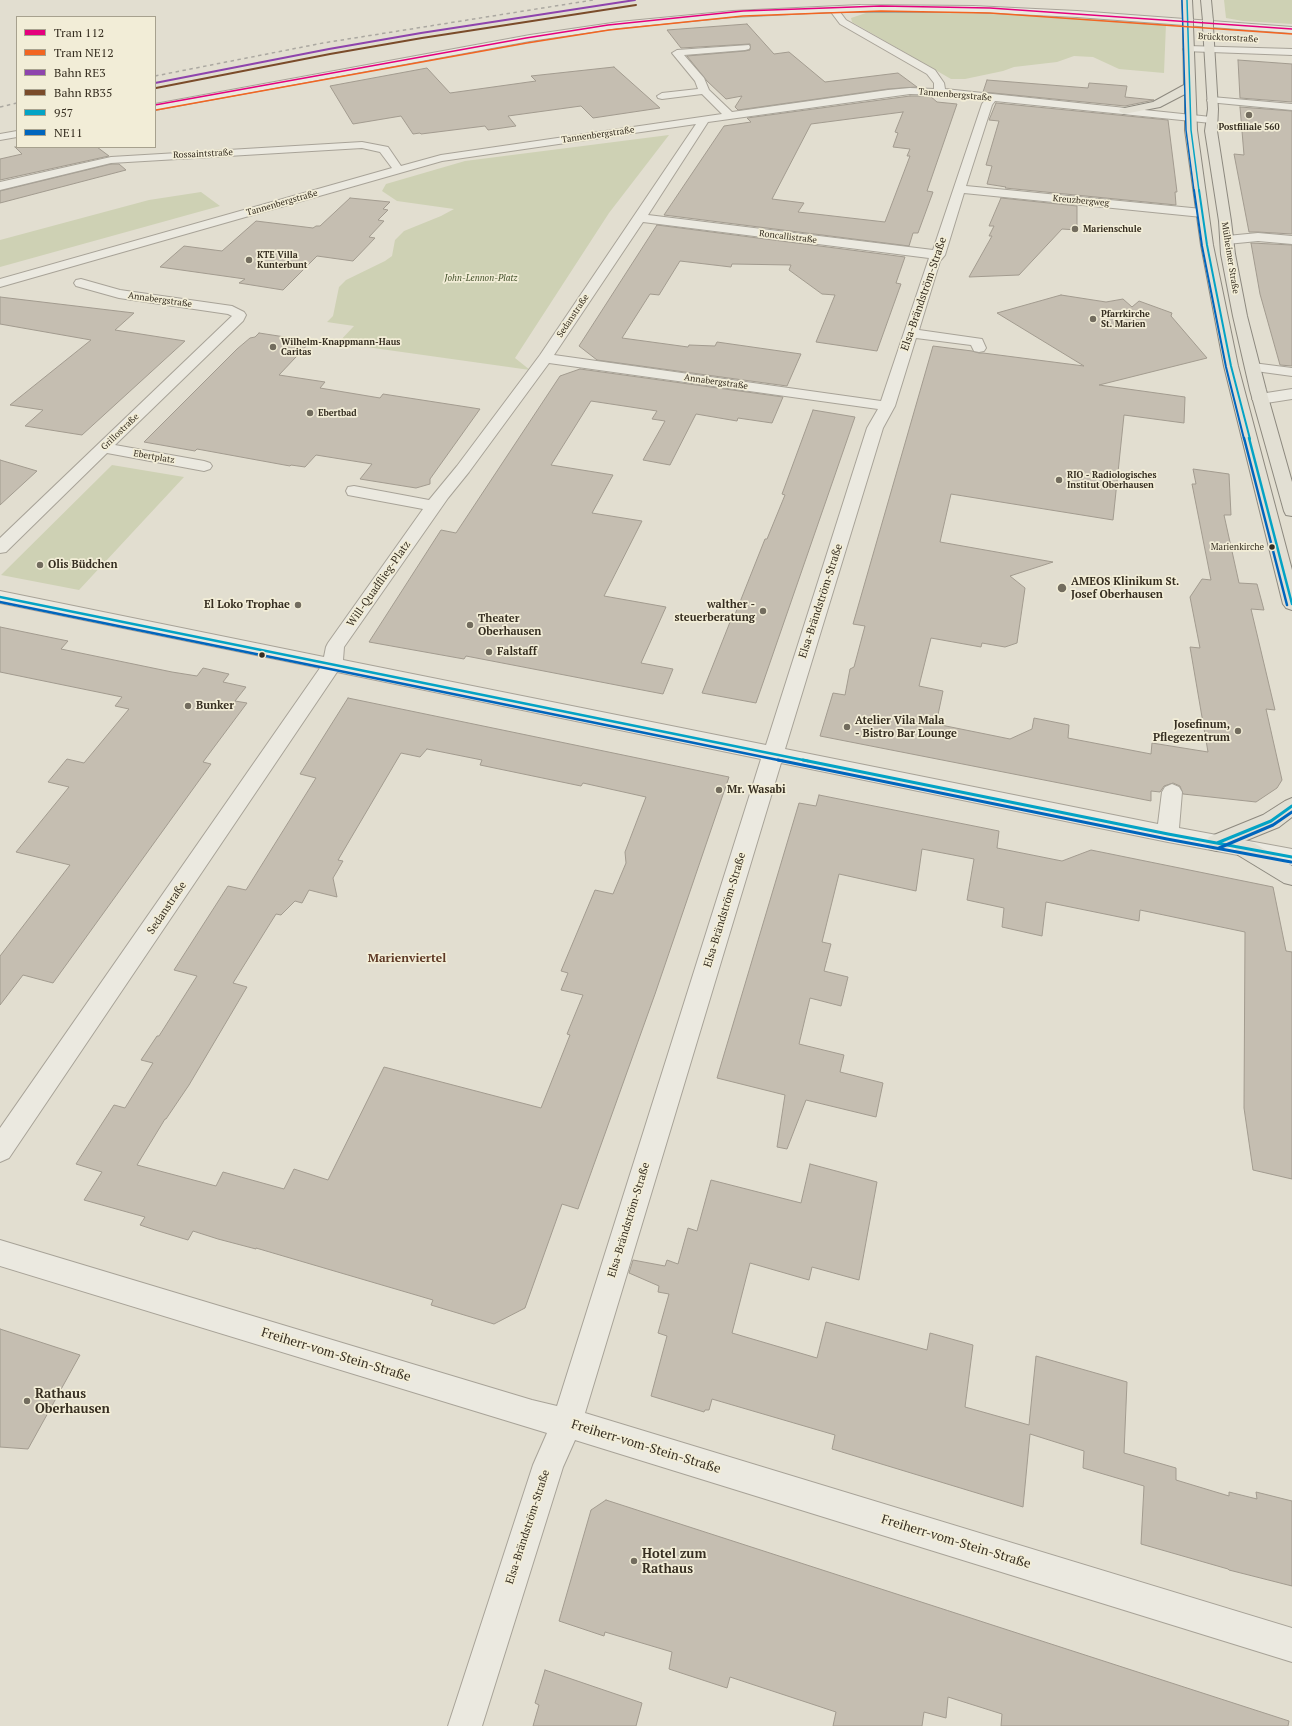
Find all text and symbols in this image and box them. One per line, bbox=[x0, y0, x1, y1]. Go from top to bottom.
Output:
legend bbox=[16, 16, 156, 148]
text: Tram 112 bbox=[54, 25, 104, 40]
street label: Brücktorstraße bbox=[1198, 31, 1258, 45]
text: Tram NE12 bbox=[54, 45, 114, 60]
text: Bahn RE3 bbox=[54, 65, 106, 80]
text: Bahn RB35 bbox=[54, 85, 112, 100]
street label: Tannenbergstraße bbox=[918, 86, 992, 104]
text: 957 bbox=[54, 105, 73, 120]
marker: Postfiliale 560 bbox=[1244, 110, 1254, 120]
place label: Postfiliale 560 bbox=[1219, 122, 1279, 132]
text: NE11 bbox=[54, 125, 83, 140]
street label: Tannenbergstraße bbox=[561, 125, 635, 145]
street label: Rossaintstraße bbox=[173, 147, 233, 161]
street label: Tannenbergstraße bbox=[245, 188, 319, 218]
street label: Kreuzbergweg bbox=[1052, 193, 1110, 209]
street label: Mülheimer Straße bbox=[1219, 221, 1241, 295]
marker: Marienschule bbox=[1070, 224, 1080, 234]
place label: Marienschule bbox=[1083, 224, 1141, 234]
street label: Roncallistraße bbox=[758, 228, 818, 246]
street label: Elsa-Brändström-Straße bbox=[898, 235, 950, 353]
place label: KTE Villa Kunterbunt bbox=[257, 250, 307, 271]
marker: KTE Villa Kunterbunt bbox=[244, 255, 254, 265]
park label: John-Lennon-Platz bbox=[444, 273, 518, 283]
street label: Annabergstraße bbox=[127, 290, 193, 310]
street label: Sedanstraße bbox=[555, 292, 591, 340]
place label: Pfarrkirche St. Marien bbox=[1101, 309, 1150, 330]
marker: Pfarrkirche St. Marien bbox=[1088, 314, 1098, 324]
place label: Wilhelm-Knappmann-Haus Caritas bbox=[281, 337, 400, 358]
marker: Wilhelm-Knappmann-Haus Caritas bbox=[268, 342, 278, 352]
street label: Annabergstraße bbox=[683, 372, 749, 392]
marker: Ebertbad bbox=[305, 408, 315, 418]
place label: Ebertbad bbox=[318, 408, 357, 418]
street label: Grillostraße bbox=[99, 411, 141, 453]
street label: Ebertplatz bbox=[133, 448, 175, 466]
place label: RIO - Radiologisches Institut Oberhausen bbox=[1067, 470, 1156, 491]
marker: RIO - Radiologisches Institut Oberhausen bbox=[1054, 475, 1064, 485]
street label: Will-Quadflieg-Platz bbox=[344, 538, 414, 630]
street label: Elsa-Brändström-Straße bbox=[796, 542, 846, 660]
place label: Marienkirche bbox=[1211, 542, 1264, 552]
marker: Marienkirche bbox=[1267, 542, 1277, 552]
place label: Olis Büdchen bbox=[48, 558, 117, 572]
marker: Olis Büdchen bbox=[35, 560, 45, 570]
place label: AMEOS Klinikum St. Josef Oberhausen bbox=[1071, 575, 1179, 601]
marker: AMEOS Klinikum St. Josef Oberhausen bbox=[1056, 582, 1068, 594]
place label: El Loko Trophae bbox=[204, 598, 290, 612]
place label: walther - steuerberatung bbox=[674, 598, 755, 624]
marker: El Loko Trophae bbox=[293, 600, 303, 610]
marker: walther - steuerberatung bbox=[758, 606, 768, 616]
place label: Theater Oberhausen bbox=[478, 612, 541, 638]
marker: Theater Oberhausen bbox=[465, 620, 475, 630]
place label: Falstaff bbox=[497, 645, 537, 659]
marker: Falstaff bbox=[484, 647, 494, 657]
unlabelled marker bbox=[257, 650, 267, 660]
place label: Bunker bbox=[196, 699, 234, 713]
marker: Bunker bbox=[183, 701, 193, 711]
place label: Atelier Vila Mala - Bistro Bar Lounge bbox=[855, 714, 957, 740]
place label: Josefinum, Pflegezentrum bbox=[1153, 718, 1230, 744]
marker: Atelier Vila Mala - Bistro Bar Lounge bbox=[842, 722, 852, 732]
marker: Josefinum, Pflegezentrum bbox=[1233, 726, 1243, 736]
place label: Mr. Wasabi bbox=[727, 783, 786, 797]
marker: Mr. Wasabi bbox=[714, 785, 724, 795]
street label: Elsa-Brändström-Straße bbox=[701, 851, 749, 969]
street label: Sedanstraße bbox=[145, 879, 189, 937]
district label: Marienviertel bbox=[368, 952, 446, 966]
street label: Elsa-Brändström-Straße bbox=[605, 1161, 653, 1279]
street label: Freiherr-vom-Stein-Straße bbox=[259, 1325, 413, 1385]
place label: Rathaus Oberhausen bbox=[35, 1386, 110, 1417]
marker: Rathaus Oberhausen bbox=[22, 1396, 32, 1406]
street label: Freiherr-vom-Stein-Straße bbox=[569, 1417, 723, 1477]
street label: Elsa-Brändström-Straße bbox=[503, 1468, 553, 1586]
street label: Freiherr-vom-Stein-Straße bbox=[879, 1512, 1033, 1572]
place label: Hotel zum Rathaus bbox=[642, 1546, 706, 1577]
marker: Hotel zum Rathaus bbox=[629, 1556, 639, 1566]

